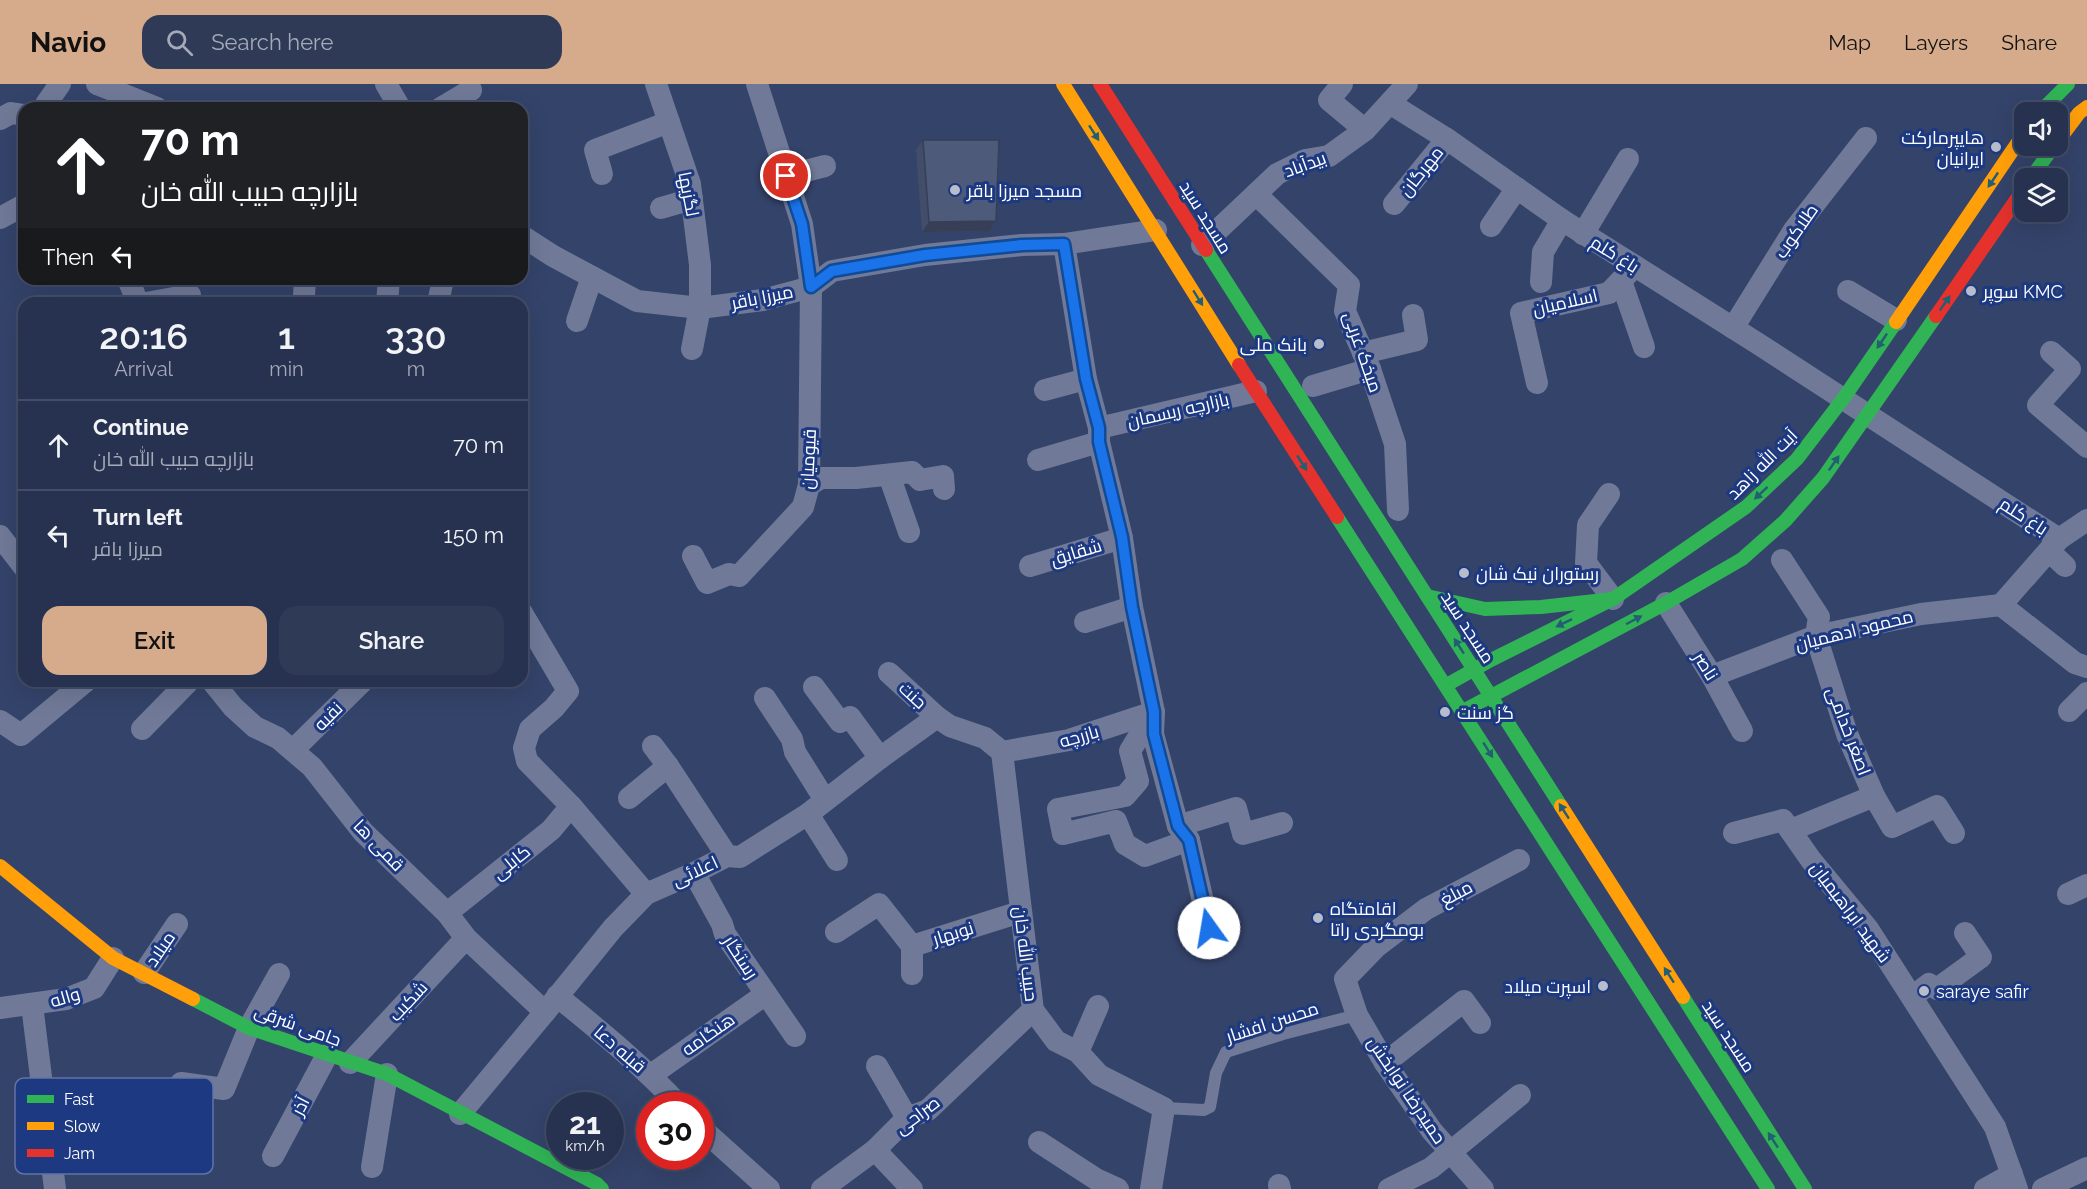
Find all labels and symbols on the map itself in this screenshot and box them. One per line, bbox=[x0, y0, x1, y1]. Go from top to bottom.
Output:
one-way arrow bbox=[1088, 125, 1099, 141]
place label: هایپرمارکت ایرانیان bbox=[1901, 127, 1984, 170]
marker: هایپرمارکت ایرانیان bbox=[1989, 140, 2003, 154]
street label: مهرگان bbox=[1394, 142, 1448, 201]
street label: بیدآباد bbox=[1281, 147, 1329, 181]
pin bbox=[760, 150, 811, 201]
street label: لگزیها bbox=[673, 170, 704, 218]
one-way arrow bbox=[1987, 172, 1999, 188]
street label: مسجد سید bbox=[1175, 177, 1237, 257]
place label: مسجد میرزا باقر bbox=[966, 180, 1082, 202]
marker: مسجد میرزا باقر bbox=[948, 183, 962, 197]
street label: طلاکوب bbox=[1770, 200, 1823, 263]
street label: باغ کلم bbox=[1586, 231, 1643, 279]
street label: میرزا باقر bbox=[728, 281, 795, 314]
place label: سوپر KMC bbox=[1982, 281, 2063, 304]
street label: اسلامیان bbox=[1531, 284, 1600, 321]
marker: سوپر KMC bbox=[1964, 284, 1978, 298]
one-way arrow bbox=[1193, 290, 1204, 306]
one-way arrow bbox=[1939, 295, 1951, 311]
street label: میخک غربی bbox=[1338, 309, 1387, 395]
one-way arrow bbox=[1877, 333, 1888, 349]
place label: بانک ملی bbox=[1240, 334, 1307, 356]
marker: بانک ملی bbox=[1312, 337, 1326, 351]
street label: بازارچه ریسمان bbox=[1125, 388, 1231, 434]
street label: آیت الله زاهد bbox=[1722, 424, 1802, 504]
street label: قیومیان bbox=[796, 428, 821, 490]
one-way arrow bbox=[1297, 455, 1308, 471]
one-way arrow bbox=[1828, 455, 1840, 471]
one-way arrow bbox=[1754, 486, 1769, 499]
street label: باغ کلم bbox=[1995, 493, 2052, 541]
street label: شقایق bbox=[1048, 534, 1105, 572]
place label: رستوران نیک شان bbox=[1476, 563, 1599, 585]
marker: رستوران نیک شان bbox=[1457, 566, 1471, 580]
street label: مسجد سید bbox=[1437, 587, 1499, 667]
street label: محمود ادهمیان bbox=[1793, 605, 1915, 656]
one-way arrow bbox=[1625, 615, 1642, 625]
one-way arrow bbox=[1556, 619, 1573, 628]
one-way arrow bbox=[1453, 639, 1465, 655]
street label: ناصر bbox=[1688, 647, 1723, 685]
street label: جنت bbox=[895, 677, 931, 713]
street label: اصغر خدامی bbox=[1822, 684, 1875, 779]
street label: نقیه bbox=[309, 697, 347, 735]
place label: گز سنت bbox=[1457, 702, 1514, 724]
marker: گز سنت bbox=[1438, 705, 1452, 719]
street label: بازرچه bbox=[1057, 720, 1102, 754]
one-way arrow bbox=[1482, 742, 1493, 758]
one-way arrow bbox=[1558, 803, 1569, 819]
street label: قمی ها bbox=[349, 815, 409, 876]
street label: کابلی bbox=[488, 840, 535, 884]
street label: اعلائی bbox=[669, 851, 722, 892]
street label: شهید ابراهیمیان bbox=[1806, 858, 1896, 967]
street label: مبلغ bbox=[1436, 876, 1477, 912]
position arrow bbox=[1177, 896, 1241, 960]
place label: اقامتگاه بومگردی راتا bbox=[1330, 898, 1424, 941]
street label: حبیب الله خان bbox=[1009, 905, 1043, 1003]
marker: اقامتگاه بومگردی راتا bbox=[1311, 911, 1325, 925]
street label: نوبهار bbox=[929, 917, 976, 950]
street label: میلاد bbox=[141, 928, 179, 970]
street label: رستگار bbox=[718, 930, 763, 983]
one-way arrow bbox=[1663, 967, 1674, 983]
place label: اسپرت میلاد bbox=[1504, 976, 1591, 999]
street label: شکیب bbox=[384, 977, 432, 1025]
marker: اسپرت میلاد bbox=[1596, 979, 1610, 993]
place label: saraye safir bbox=[1936, 981, 2029, 1002]
street label: واله bbox=[48, 983, 83, 1012]
marker: saraye safir bbox=[1917, 984, 1931, 998]
street label: مسجد سید bbox=[1698, 996, 1760, 1076]
street label: محسن افشار bbox=[1222, 997, 1321, 1048]
street label: جامی شرقی bbox=[252, 1000, 344, 1051]
street label: هنگامه bbox=[678, 1008, 738, 1060]
street label: قبله دعا bbox=[590, 1021, 650, 1077]
street label: حمیدرضا نوابخش bbox=[1363, 1032, 1451, 1148]
legend bbox=[15, 1078, 213, 1174]
text: Fast bbox=[64, 1090, 95, 1109]
street label: صراحی bbox=[891, 1091, 944, 1139]
speed limit sign: 30 bbox=[636, 1092, 714, 1170]
street label: آذر bbox=[286, 1093, 315, 1120]
text: Slow bbox=[64, 1117, 100, 1136]
one-way arrow bbox=[1768, 1132, 1779, 1148]
text: Jam bbox=[64, 1144, 95, 1163]

